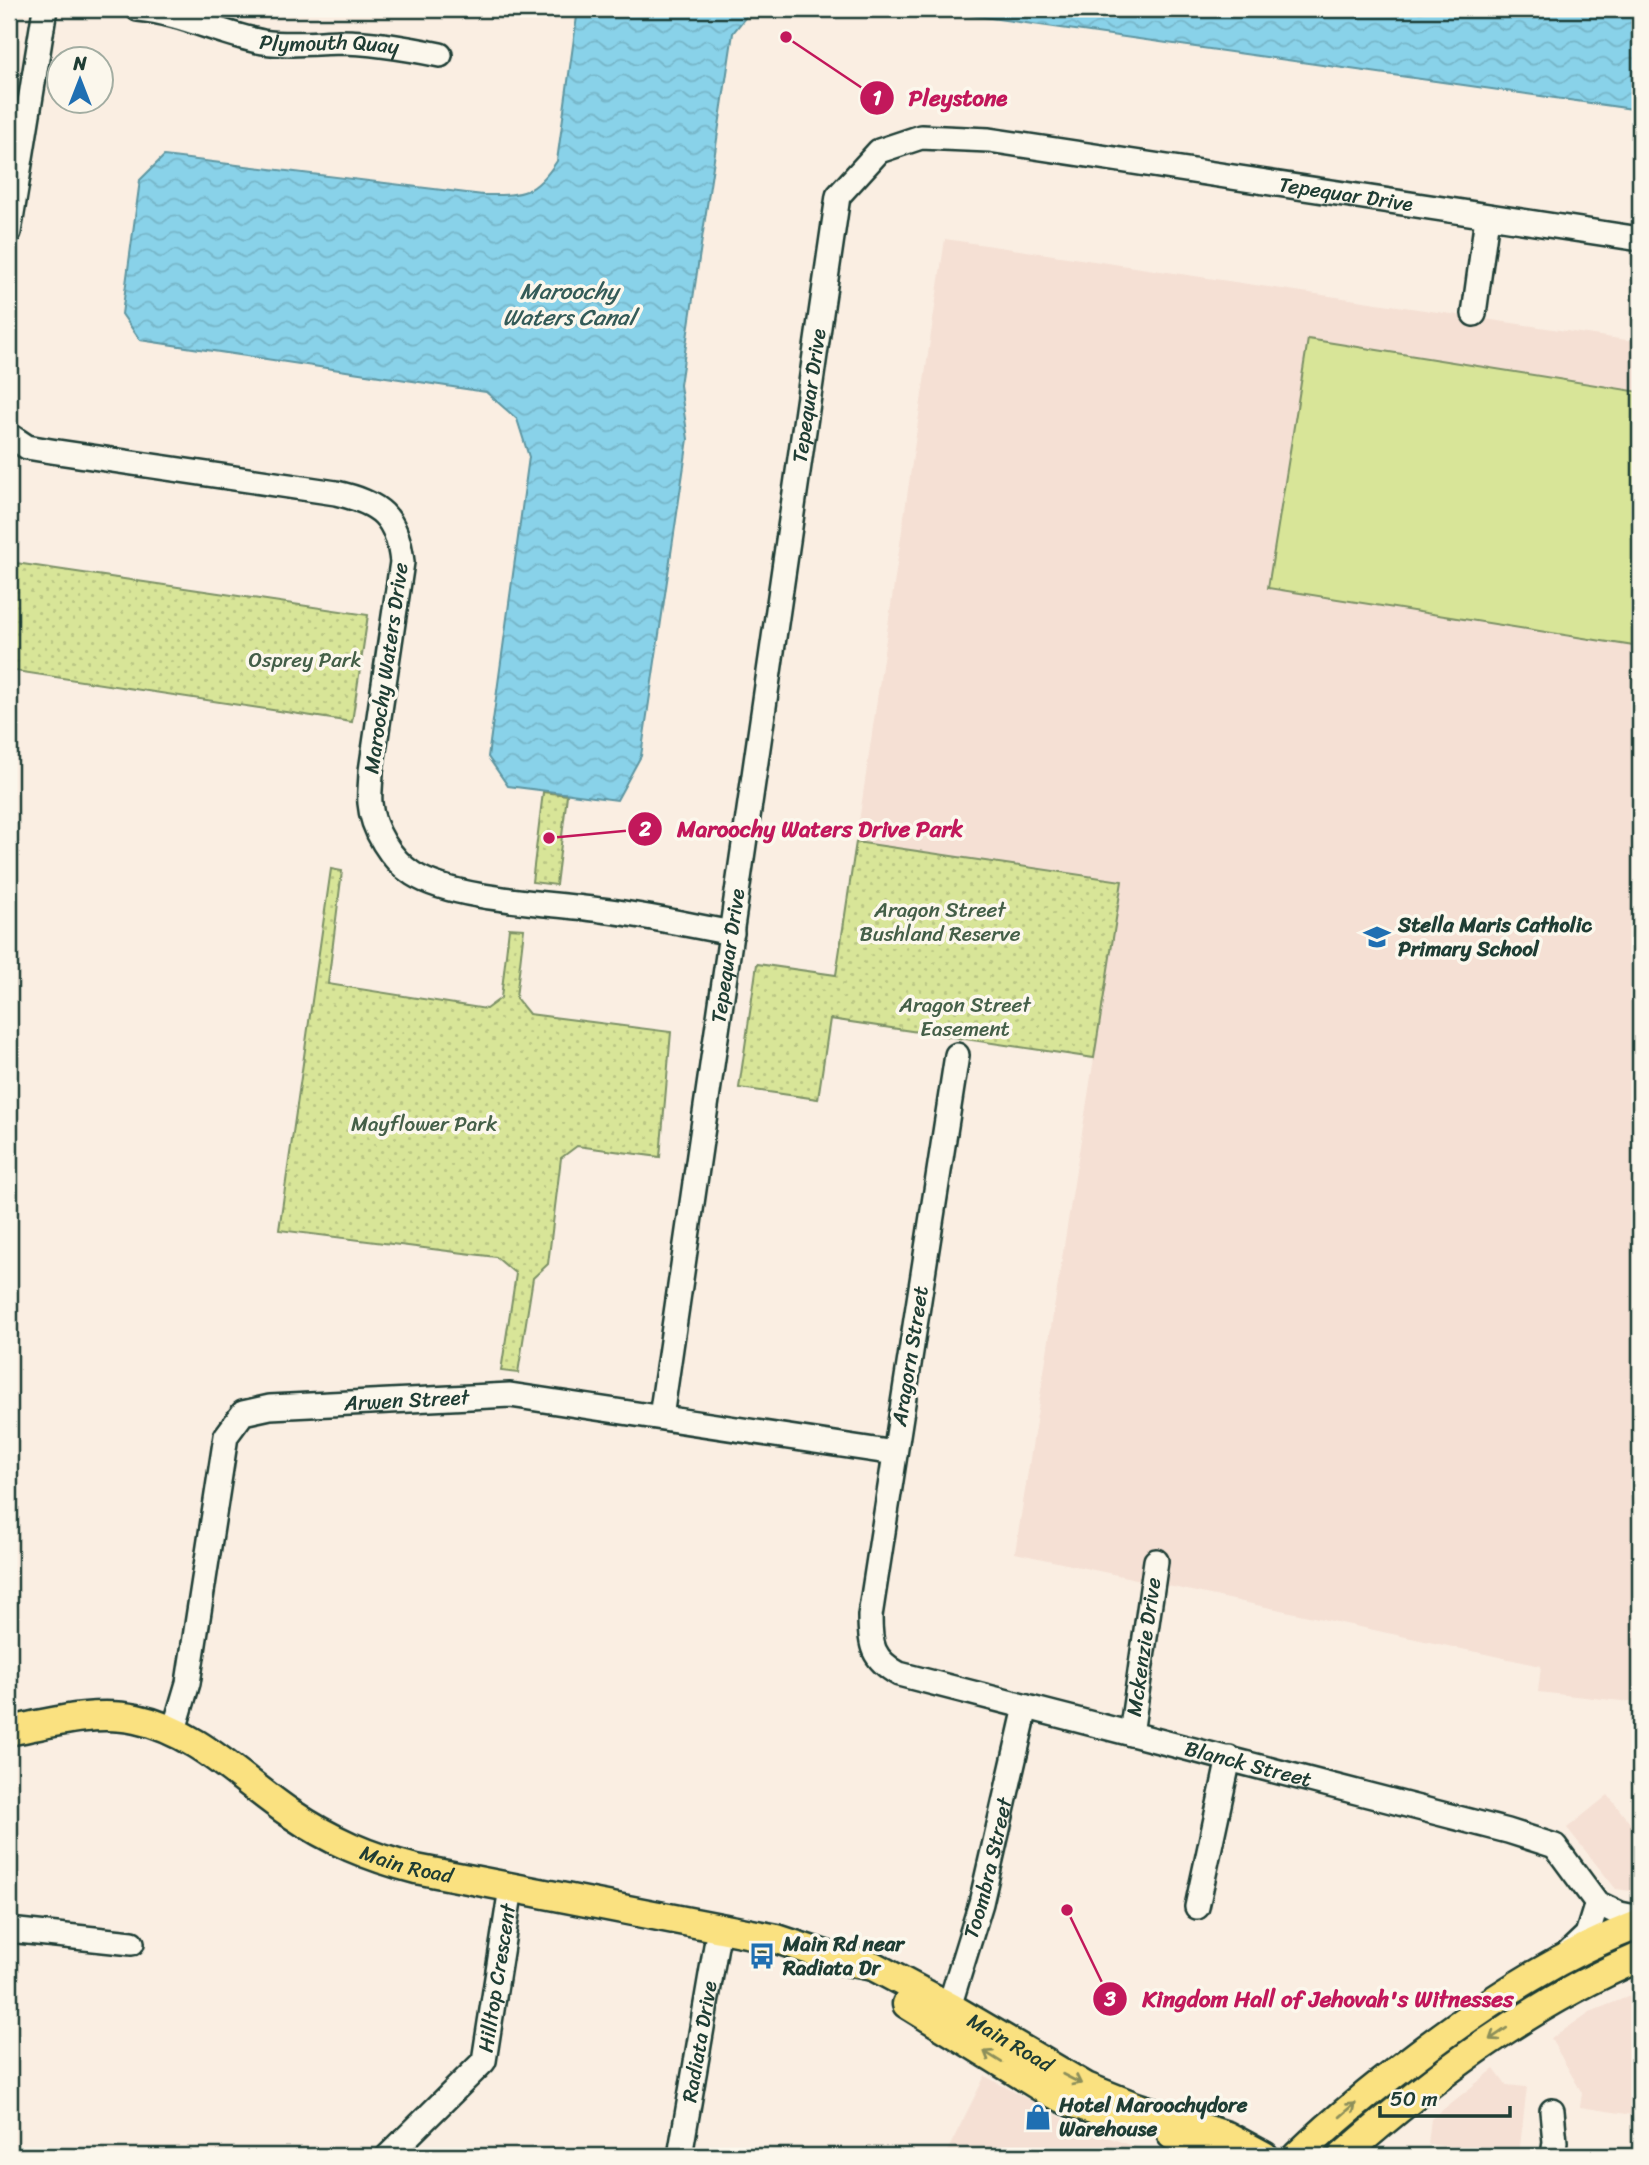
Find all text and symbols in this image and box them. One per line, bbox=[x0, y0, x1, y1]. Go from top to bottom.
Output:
street label: Plymouth Quay bbox=[257, 23, 402, 66]
north arrow bbox=[46, 46, 116, 116]
text: N bbox=[72, 47, 87, 80]
callout: Pleystone bbox=[859, 76, 1021, 120]
text: Pleystone bbox=[909, 78, 1008, 119]
text: 1 bbox=[872, 79, 882, 117]
street label: Tepequar Drive bbox=[1276, 165, 1416, 223]
water label: Maroochy Waters Canal bbox=[503, 271, 641, 338]
street label: Tepequar Drive bbox=[781, 326, 838, 465]
street label: Maroochy Waters Drive bbox=[352, 560, 420, 776]
park label: Osprey Park bbox=[248, 641, 362, 679]
callout: Maroochy Waters Drive Park bbox=[628, 807, 976, 851]
text: Maroochy Waters Drive Park bbox=[676, 809, 964, 850]
text: 2 bbox=[638, 810, 651, 848]
street label: Tepequar Drive bbox=[699, 886, 756, 1026]
park label: Aragon Street Bushland Reserve bbox=[860, 891, 1021, 953]
place label: Stella Maris Catholic Primary School bbox=[1397, 906, 1593, 968]
school or university icon: Stella Maris Catholic Primary School bbox=[1362, 922, 1392, 952]
park label: Aragon Street Easement bbox=[898, 986, 1032, 1048]
park label: Mayflower Park bbox=[351, 1105, 498, 1143]
street label: Aragorn Street bbox=[880, 1283, 940, 1430]
street label: Arwen Street bbox=[342, 1378, 472, 1422]
street label: Mckenzie Drive bbox=[1115, 1575, 1172, 1719]
street label: Blanck Street bbox=[1181, 1729, 1316, 1799]
street label: Toombra Street bbox=[952, 1792, 1024, 1944]
street label: Main Road bbox=[354, 1834, 458, 1895]
street label: Hilltop Crescent bbox=[467, 1900, 528, 2055]
place label: Main Rd near Radiata Dr bbox=[782, 1925, 906, 1987]
bus stop icon: Main Rd near Radiata Dr bbox=[747, 1941, 777, 1971]
callout: Kingdom Hall of Jehovah's Witnesses bbox=[1093, 1977, 1528, 2021]
street label: Radiata Drive bbox=[670, 1978, 729, 2105]
text: Kingdom Hall of Jehovah's Witnesses bbox=[1141, 1979, 1515, 2020]
text: 3 bbox=[1103, 1980, 1116, 2018]
street label: Main Road bbox=[960, 2002, 1063, 2084]
one-way arrow bbox=[1489, 2027, 1508, 2041]
one-way arrow bbox=[984, 2050, 1003, 2065]
one-way arrow bbox=[1061, 2073, 1081, 2087]
scale bar bbox=[1380, 2074, 1509, 2118]
text: 50 m bbox=[1390, 2080, 1438, 2118]
place label: Hotel Maroochydore Warehouse bbox=[1058, 2086, 1248, 2148]
shop icon: Hotel Maroochydore Warehouse bbox=[1023, 2102, 1053, 2132]
one-way arrow bbox=[1339, 2102, 1357, 2118]

